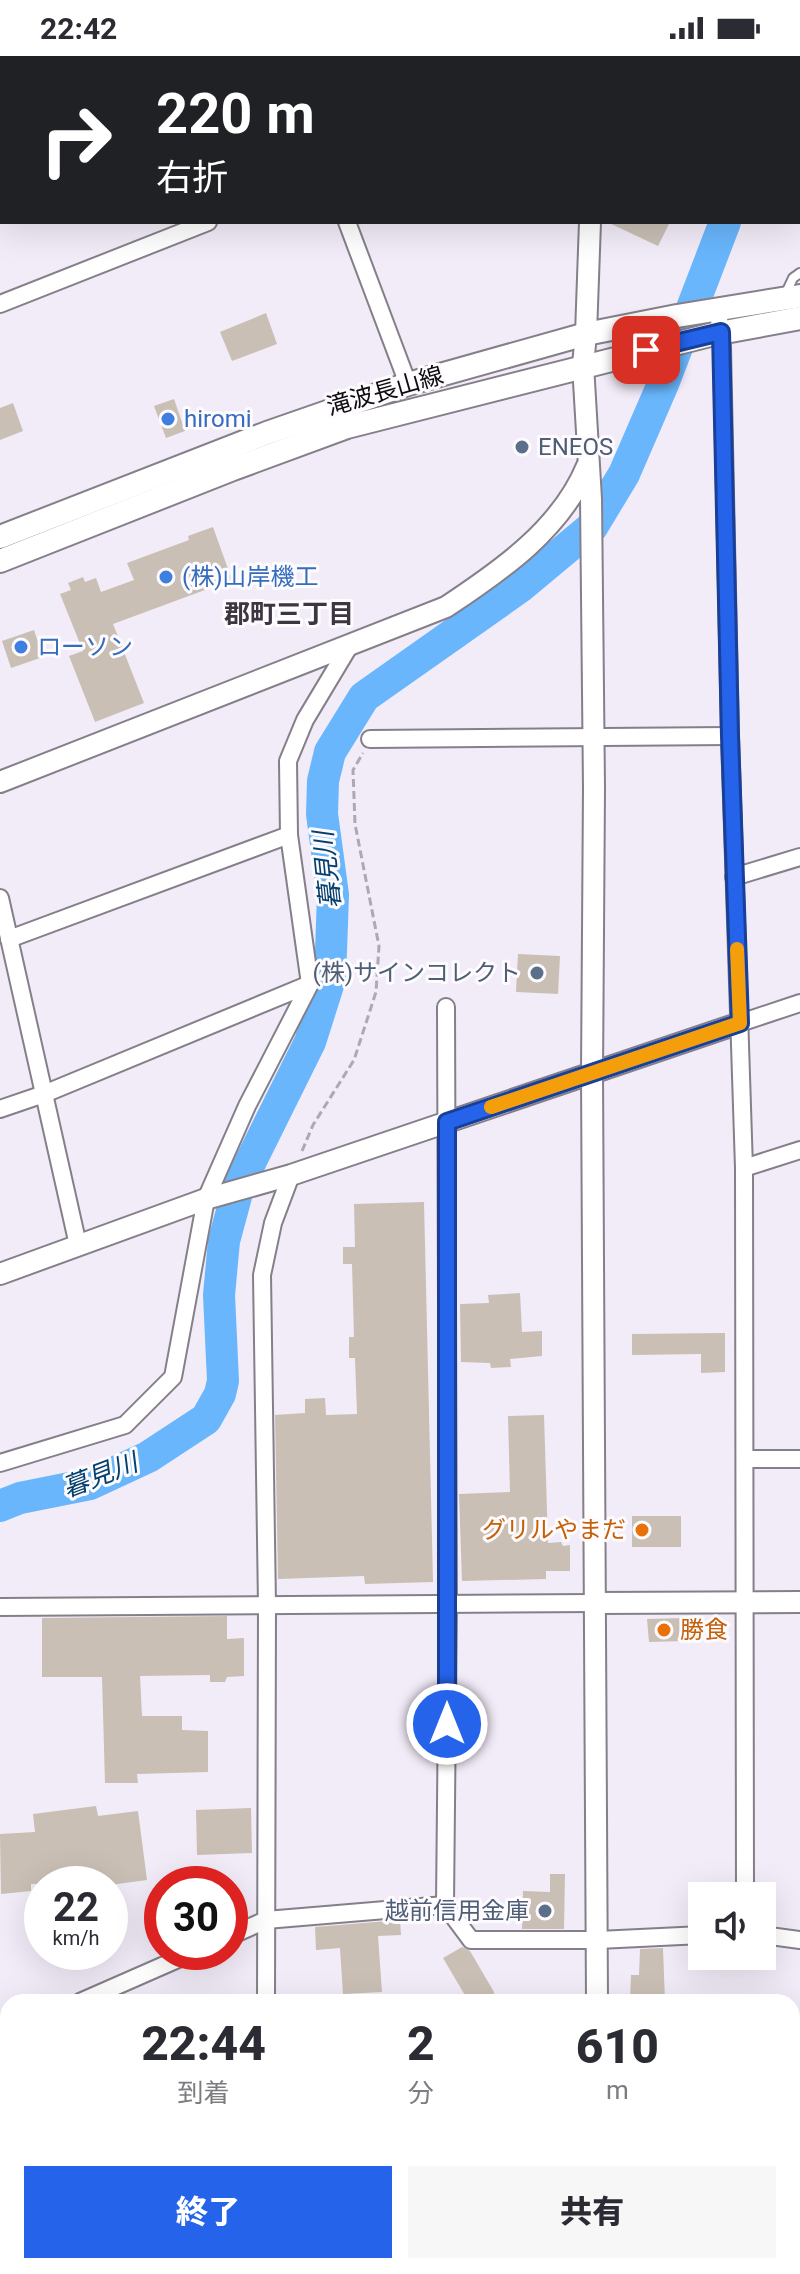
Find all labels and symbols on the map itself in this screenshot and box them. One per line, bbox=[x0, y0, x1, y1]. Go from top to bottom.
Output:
pin bbox=[612, 316, 680, 384]
street label: 滝波長山線 bbox=[323, 361, 447, 421]
place label: hiromi bbox=[184, 405, 252, 433]
marker: hiromi bbox=[159, 410, 177, 428]
place label: ENEOS bbox=[538, 433, 613, 461]
marker: ENEOS bbox=[513, 438, 531, 456]
place label: (株)山岸機工 bbox=[182, 563, 319, 591]
marker: (株)山岸機工 bbox=[157, 568, 175, 586]
district label: 郡町三丁目 bbox=[224, 599, 354, 629]
place label: ローソン bbox=[37, 633, 133, 661]
marker: ローソン bbox=[12, 638, 30, 656]
water label: 暮見川 bbox=[308, 827, 346, 910]
place label: (株)サインコレクト bbox=[312, 959, 521, 987]
marker: (株)サインコレクト bbox=[528, 964, 546, 982]
water label: 暮見川 bbox=[58, 1446, 145, 1503]
place label: グリルやまだ bbox=[482, 1516, 626, 1544]
marker: グリルやまだ bbox=[633, 1521, 651, 1539]
place label: 勝食 bbox=[680, 1616, 728, 1644]
marker: 勝食 bbox=[655, 1621, 673, 1639]
position arrow bbox=[405, 1682, 489, 1766]
speed limit sign: 30 bbox=[144, 1866, 248, 1970]
place label: 越前信用金庫 bbox=[385, 1897, 529, 1925]
marker: 越前信用金庫 bbox=[536, 1902, 554, 1920]

